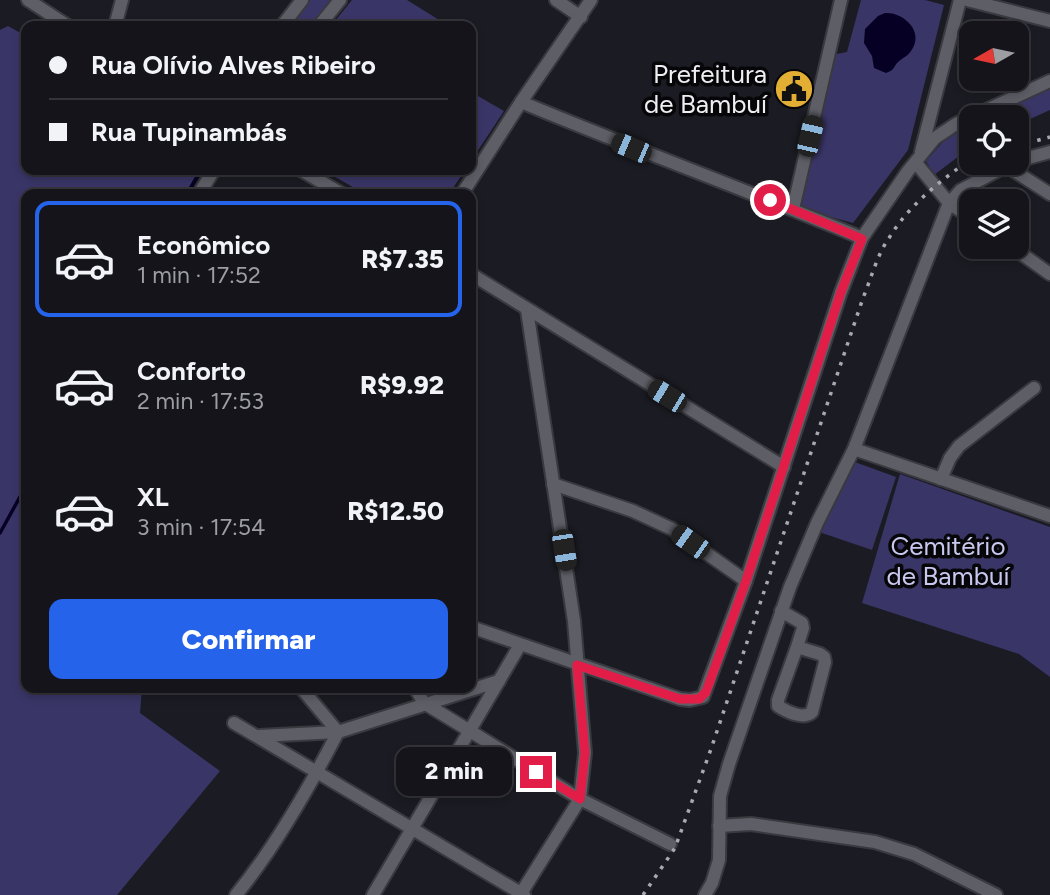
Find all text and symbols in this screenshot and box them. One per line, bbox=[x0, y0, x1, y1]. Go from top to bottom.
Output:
north arrow bbox=[959, 21, 1029, 91]
map controls bbox=[959, 21, 1029, 259]
text: Rua Olívio Alves Ribeiro bbox=[91, 49, 376, 81]
place label: Prefeitura de Bambuí bbox=[644, 58, 768, 120]
public building icon: Prefeitura de Bambuí bbox=[773, 68, 815, 110]
button: locate bbox=[959, 105, 1029, 175]
car bbox=[796, 113, 825, 159]
text: Rua Tupinambás bbox=[91, 116, 287, 148]
car bbox=[608, 130, 655, 166]
route start bbox=[754, 184, 786, 216]
button: layers bbox=[959, 189, 1029, 259]
icon: car bbox=[53, 228, 116, 291]
text: Econômico bbox=[137, 229, 270, 261]
text: R$7.35 bbox=[361, 243, 444, 275]
text: 1 min · 17:52 bbox=[137, 261, 261, 289]
icon: car bbox=[53, 354, 116, 417]
text: Conforto bbox=[137, 355, 246, 387]
text: R$9.92 bbox=[360, 369, 444, 401]
car bbox=[644, 376, 691, 416]
text: 2 min · 17:53 bbox=[137, 387, 264, 415]
icon: car bbox=[53, 480, 116, 543]
text: XL bbox=[137, 481, 169, 513]
text: R$12.50 bbox=[347, 495, 444, 527]
text: 3 min · 17:54 bbox=[137, 513, 265, 541]
car bbox=[667, 521, 714, 563]
car bbox=[551, 528, 578, 572]
park label: Cemitério de Bambuí bbox=[887, 530, 1010, 592]
button: Confirmar bbox=[49, 599, 448, 679]
callout: 2 min bbox=[396, 748, 512, 796]
route end bbox=[520, 756, 552, 788]
text: 2 min bbox=[425, 757, 483, 785]

